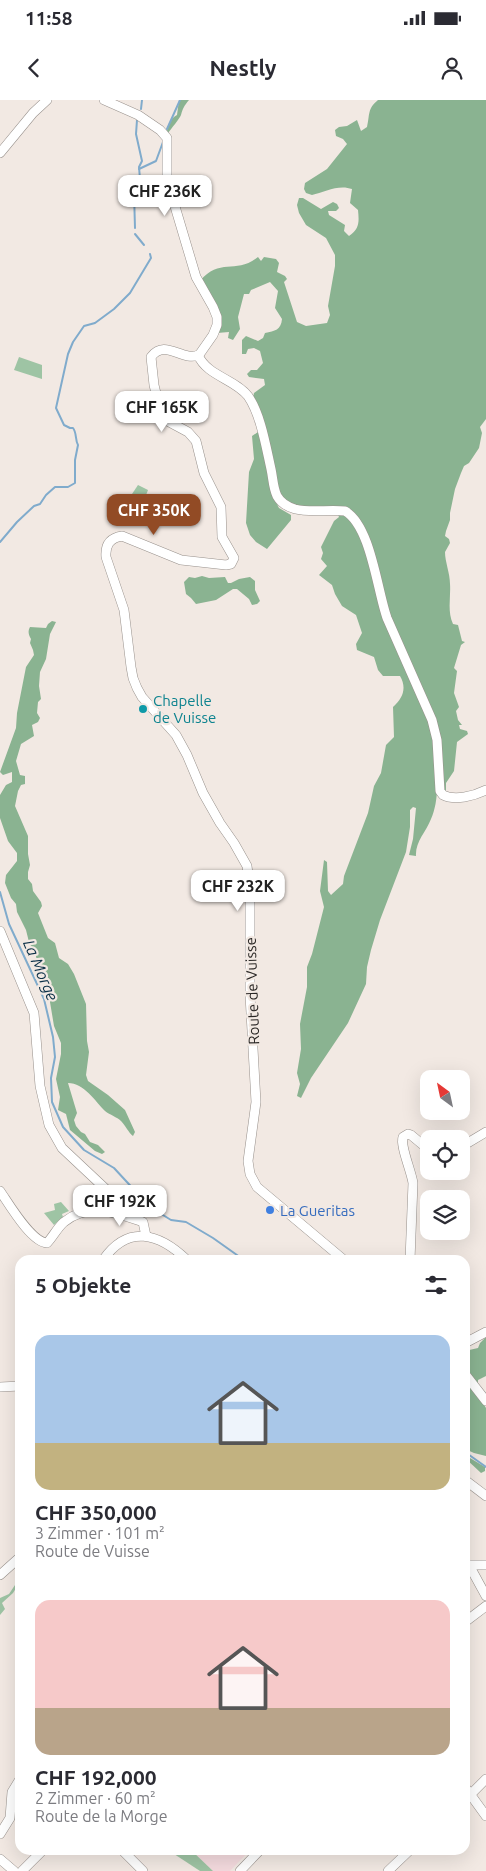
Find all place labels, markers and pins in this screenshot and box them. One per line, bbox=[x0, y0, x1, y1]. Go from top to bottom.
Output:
pin: CHF 236K bbox=[113, 174, 217, 217]
pin: CHF 165K bbox=[110, 390, 214, 433]
pin: CHF 350K bbox=[102, 494, 206, 536]
place label: Chapelle de Vuisse bbox=[153, 692, 216, 726]
marker: Chapelle de Vuisse bbox=[137, 703, 149, 715]
pin: CHF 232K bbox=[186, 870, 290, 912]
pin: CHF 192K bbox=[68, 1184, 172, 1227]
place label: La Gueritas bbox=[280, 1202, 355, 1219]
marker: La Gueritas bbox=[264, 1204, 276, 1216]

